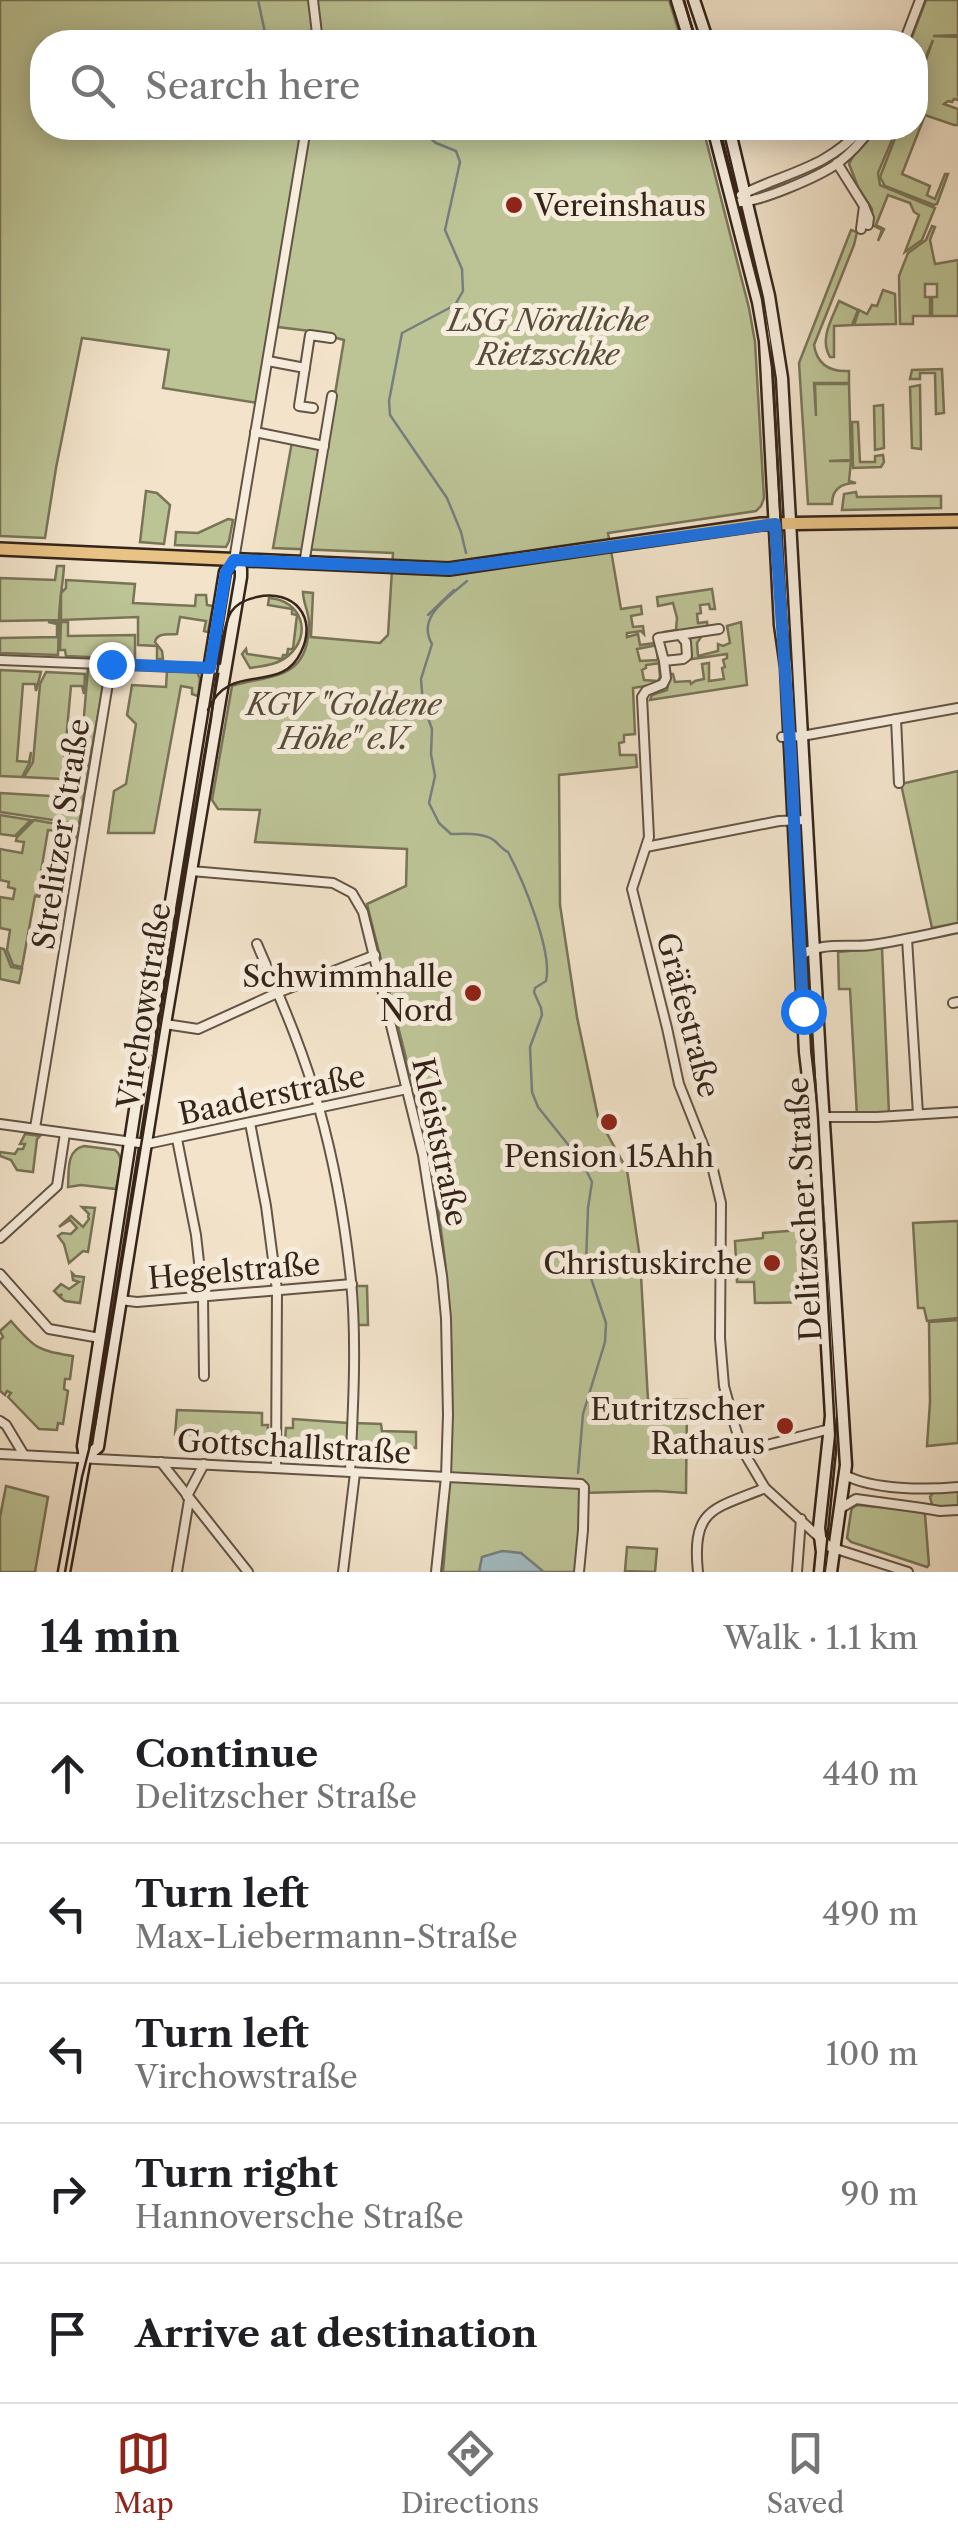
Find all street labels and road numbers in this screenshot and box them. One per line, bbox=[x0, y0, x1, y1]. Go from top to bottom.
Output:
street label: Strelitzer Straße bbox=[24, 716, 98, 952]
street label: Virchowstraße bbox=[109, 900, 179, 1113]
street label: Gräfestraße bbox=[648, 929, 728, 1101]
street label: Kleiststraße bbox=[404, 1054, 476, 1230]
street label: Baaderstraße bbox=[175, 1057, 369, 1133]
street label: Delitzscher Straße bbox=[779, 1076, 829, 1342]
street label: Hegelstraße bbox=[146, 1245, 322, 1297]
street label: Gottschallstraße bbox=[176, 1422, 412, 1472]

